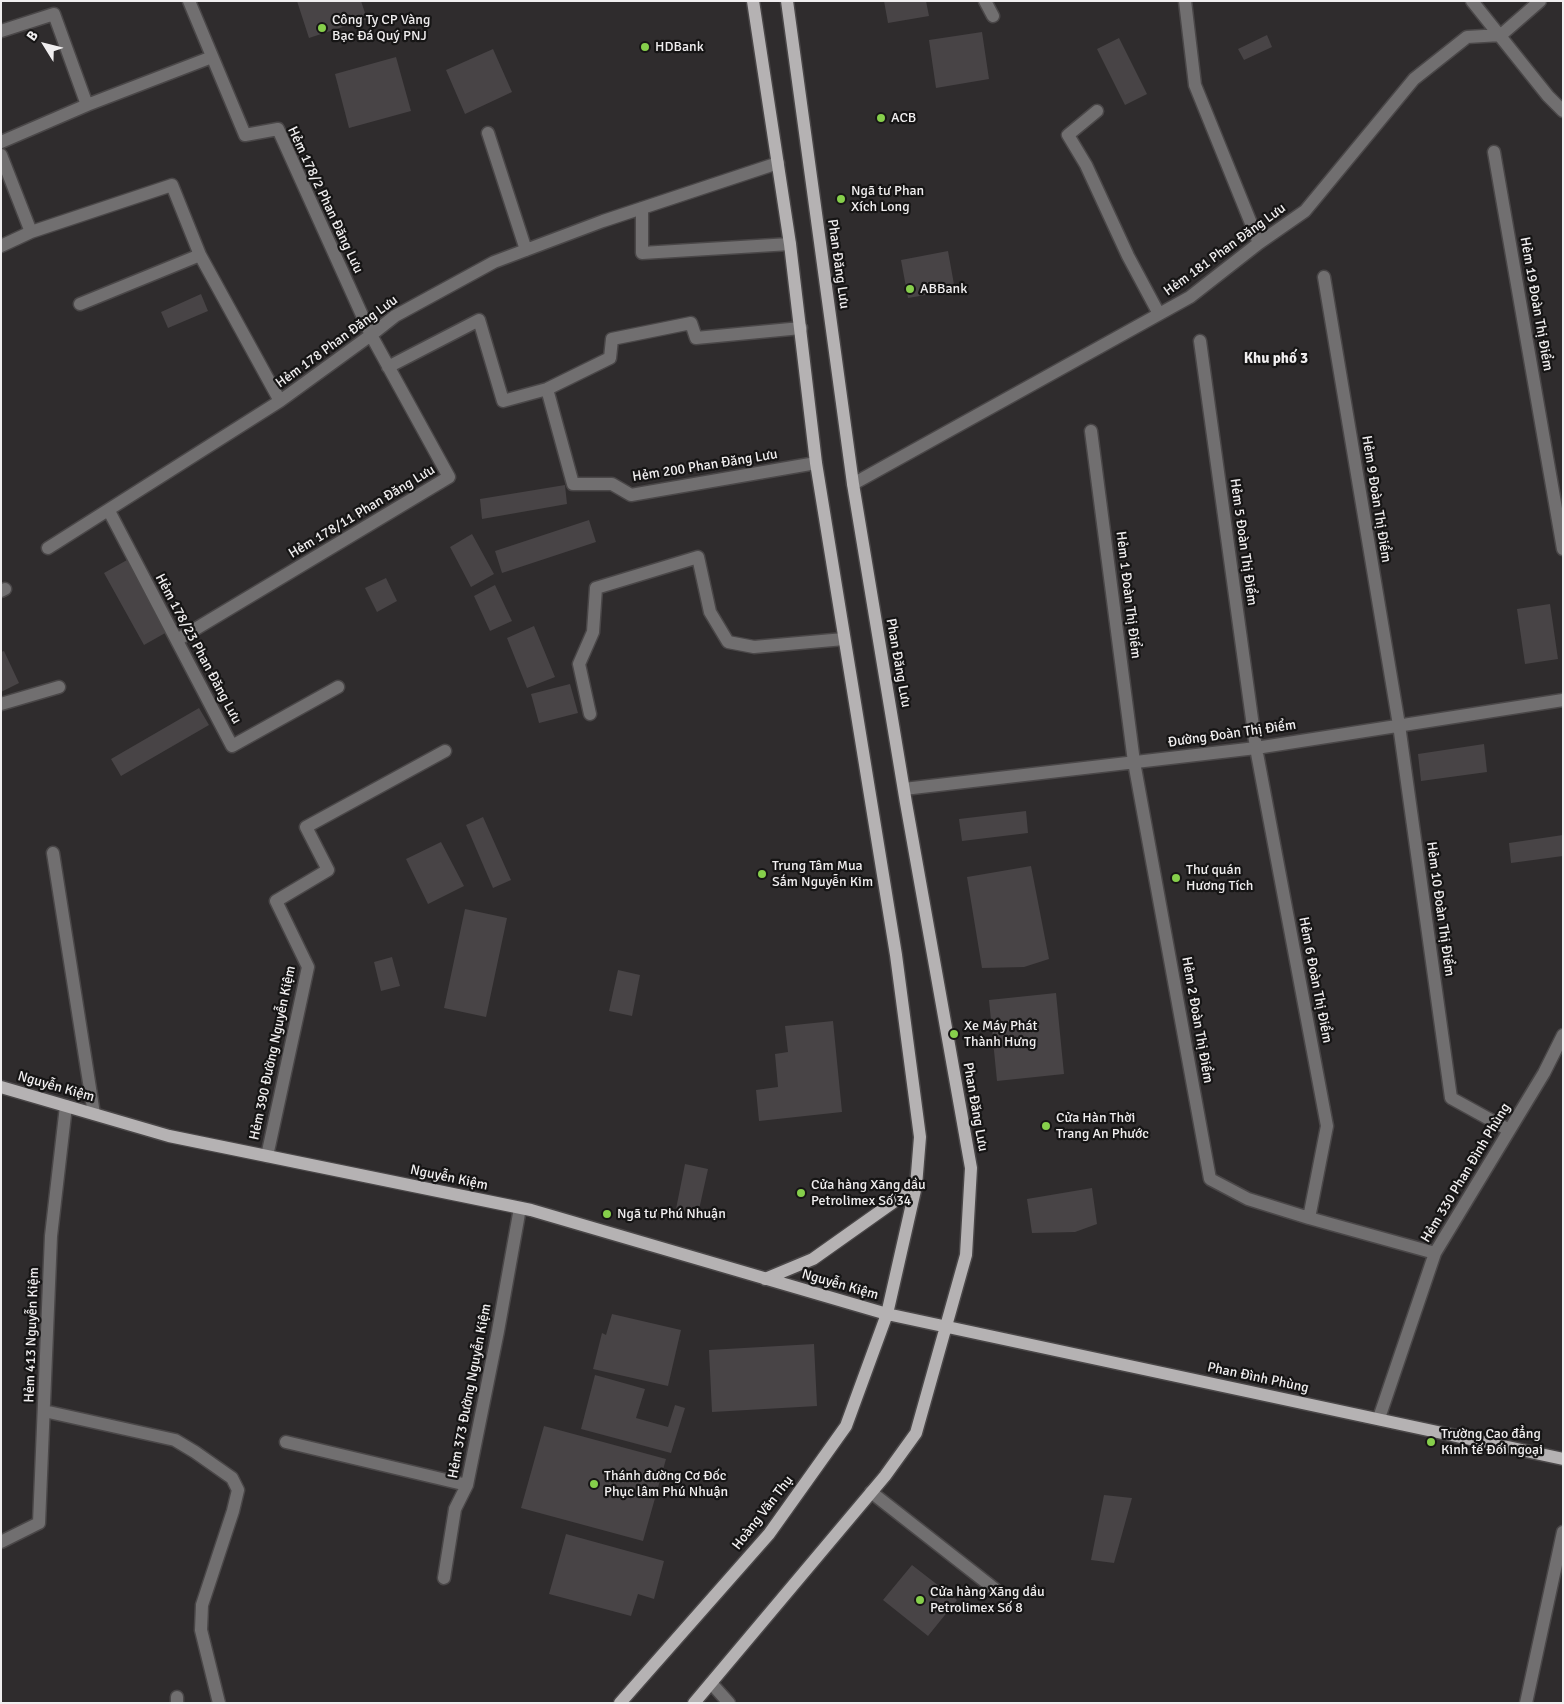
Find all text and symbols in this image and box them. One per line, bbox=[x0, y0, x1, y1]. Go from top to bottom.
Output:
place label: Công Ty CP Vàng Bạc Đá Quý PNJ bbox=[332, 12, 430, 44]
north arrow bbox=[20, 20, 70, 70]
marker: Công Ty CP Vàng Bạc Đá Quý PNJ bbox=[316, 22, 328, 34]
text: B bbox=[23, 27, 42, 44]
place label: HDBank bbox=[655, 39, 704, 55]
marker: HDBank bbox=[639, 41, 651, 53]
place label: ACB bbox=[891, 110, 916, 126]
marker: ACB bbox=[875, 112, 887, 124]
street label: Hẻm 178/2 Phan Đăng Lưu bbox=[284, 124, 366, 276]
place label: Ngã tư Phan Xích Long bbox=[851, 183, 924, 216]
marker: Ngã tư Phan Xích Long bbox=[835, 193, 847, 205]
street label: Hẻm 181 Phan Đăng Lưu bbox=[1161, 200, 1289, 300]
street label: Phan Đăng Lưu bbox=[823, 218, 853, 310]
street label: Hẻm 19 Đoàn Thị Điểm bbox=[1516, 236, 1556, 372]
place label: ABBank bbox=[920, 281, 967, 297]
marker: ABBank bbox=[904, 283, 916, 295]
street label: Hẻm 178 Phan Đăng Lưu bbox=[273, 292, 401, 392]
district label: Khu phố 3 bbox=[1244, 350, 1308, 368]
street label: Hẻm 9 Đoàn Thị Điểm bbox=[1358, 434, 1394, 564]
street label: Hẻm 200 Phan Đăng Lưu bbox=[631, 446, 779, 486]
street label: Hẻm 178/11 Phan Đăng Lưu bbox=[286, 462, 438, 562]
street label: Hẻm 5 Đoàn Thị Điểm bbox=[1226, 477, 1260, 607]
street label: Hẻm 1 Đoàn Thị Điểm bbox=[1112, 530, 1144, 660]
street label: Hẻm 178/23 Phan Đăng Lưu bbox=[151, 571, 245, 727]
street label: Phan Đăng Lưu bbox=[882, 617, 914, 709]
street label: Đường Đoàn Thị Điểm bbox=[1167, 717, 1297, 751]
street label: Hẻm 10 Đoàn Thị Điểm bbox=[1422, 841, 1458, 977]
place label: Trung Tâm Mua Sắm Nguyễn Kim bbox=[772, 858, 873, 890]
place label: Thư quán Hương Tích bbox=[1186, 862, 1253, 894]
marker: Trung Tâm Mua Sắm Nguyễn Kim bbox=[756, 868, 768, 880]
marker: Thư quán Hương Tích bbox=[1170, 872, 1182, 884]
street label: Hẻm 6 Đoàn Thị Điểm bbox=[1295, 915, 1335, 1045]
street label: Hẻm 2 Đoàn Thị Điểm bbox=[1178, 955, 1216, 1085]
street label: Hẻm 390 Đường Nguyễn Kiệm bbox=[246, 964, 300, 1142]
place label: Xe Máy Phát Thành Hưng bbox=[964, 1018, 1037, 1050]
marker: Xe Máy Phát Thành Hưng bbox=[948, 1028, 960, 1040]
street label: Phan Đăng Lưu bbox=[959, 1061, 991, 1153]
street label: Nguyễn Kiệm bbox=[16, 1068, 96, 1106]
street label: Hẻm 330 Phan Đình Phùng bbox=[1418, 1100, 1514, 1246]
place label: Cửa Hàn Thời Trang An Phước bbox=[1056, 1110, 1149, 1142]
marker: Cửa Hàn Thời Trang An Phước bbox=[1040, 1120, 1052, 1132]
street label: Nguyễn Kiệm bbox=[409, 1162, 489, 1194]
place label: Cửa hàng Xăng dầu Petrolimex Số 34 bbox=[811, 1177, 926, 1210]
marker: Cửa hàng Xăng dầu Petrolimex Số 34 bbox=[795, 1187, 807, 1199]
place label: Ngã tư Phú Nhuận bbox=[617, 1206, 726, 1222]
marker: Ngã tư Phú Nhuận bbox=[601, 1208, 613, 1220]
street label: Nguyễn Kiệm bbox=[800, 1266, 880, 1304]
street label: Hẻm 413 Nguyễn Kiệm bbox=[21, 1267, 43, 1403]
street label: Hẻm 373 Đường Nguyễn Kiệm bbox=[445, 1302, 495, 1480]
street label: Phan Đình Phùng bbox=[1206, 1359, 1310, 1397]
place label: Trường Cao đẳng Kinh tế Đối ngoại bbox=[1441, 1426, 1543, 1458]
marker: Trường Cao đẳng Kinh tế Đối ngoại bbox=[1425, 1436, 1437, 1448]
place label: Thánh đường Cơ Đốc Phục lâm Phú Nhuận bbox=[604, 1468, 728, 1500]
street label: Hoàng Văn Thụ bbox=[729, 1473, 797, 1553]
marker: Thánh đường Cơ Đốc Phục lâm Phú Nhuận bbox=[588, 1478, 600, 1490]
place label: Cửa hàng Xăng dầu Petrolimex Số 8 bbox=[930, 1584, 1045, 1616]
marker: Cửa hàng Xăng dầu Petrolimex Số 8 bbox=[914, 1594, 926, 1606]

